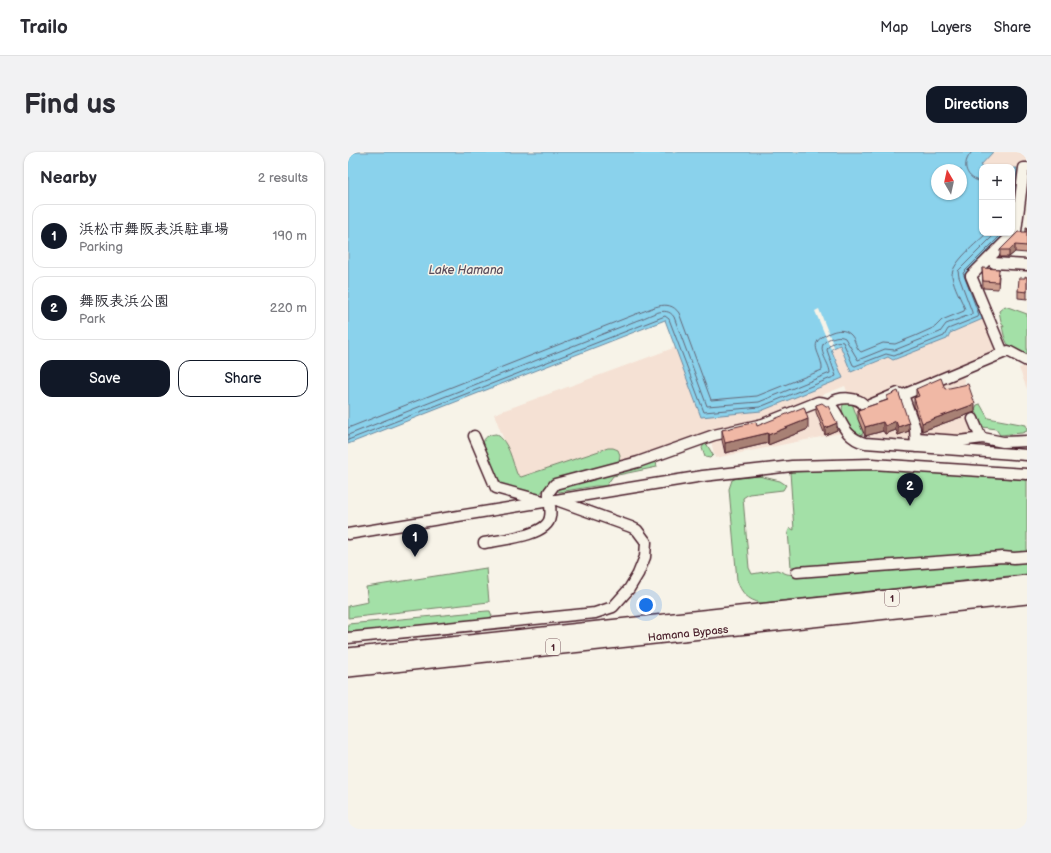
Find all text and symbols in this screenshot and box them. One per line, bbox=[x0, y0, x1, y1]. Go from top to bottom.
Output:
text: Trailo bbox=[20, 16, 68, 39]
text: Map bbox=[880, 19, 908, 36]
text: Layers bbox=[930, 19, 972, 36]
text: Share bbox=[994, 19, 1031, 36]
button: Directions bbox=[926, 86, 1027, 123]
text: Find us bbox=[24, 88, 116, 121]
north arrow bbox=[931, 164, 967, 200]
map controls bbox=[979, 164, 1015, 236]
button: + bbox=[979, 164, 1015, 200]
text: Nearby bbox=[40, 168, 97, 188]
text: 2 results bbox=[258, 170, 308, 186]
button: − bbox=[979, 200, 1015, 236]
text: 浜松市舞阪表浜駐車場 bbox=[79, 220, 229, 239]
text: 1 bbox=[51, 228, 57, 244]
text: 190 m bbox=[273, 228, 307, 244]
text: Parking bbox=[79, 239, 123, 255]
water label: Lake Hamana bbox=[429, 263, 504, 278]
text: 舞阪表浜公園 bbox=[79, 292, 169, 311]
text: 2 bbox=[50, 300, 58, 316]
text: 220 m bbox=[270, 300, 307, 316]
text: Park bbox=[79, 311, 105, 327]
button: Save bbox=[40, 360, 170, 397]
button: Share bbox=[178, 360, 308, 397]
pin: 2 bbox=[897, 473, 923, 506]
pin: 1 bbox=[402, 524, 428, 557]
road number: 1 bbox=[885, 590, 899, 606]
your location bbox=[636, 595, 656, 615]
street label: Hamana Bypass bbox=[647, 623, 730, 644]
road number: 1 bbox=[546, 639, 560, 655]

